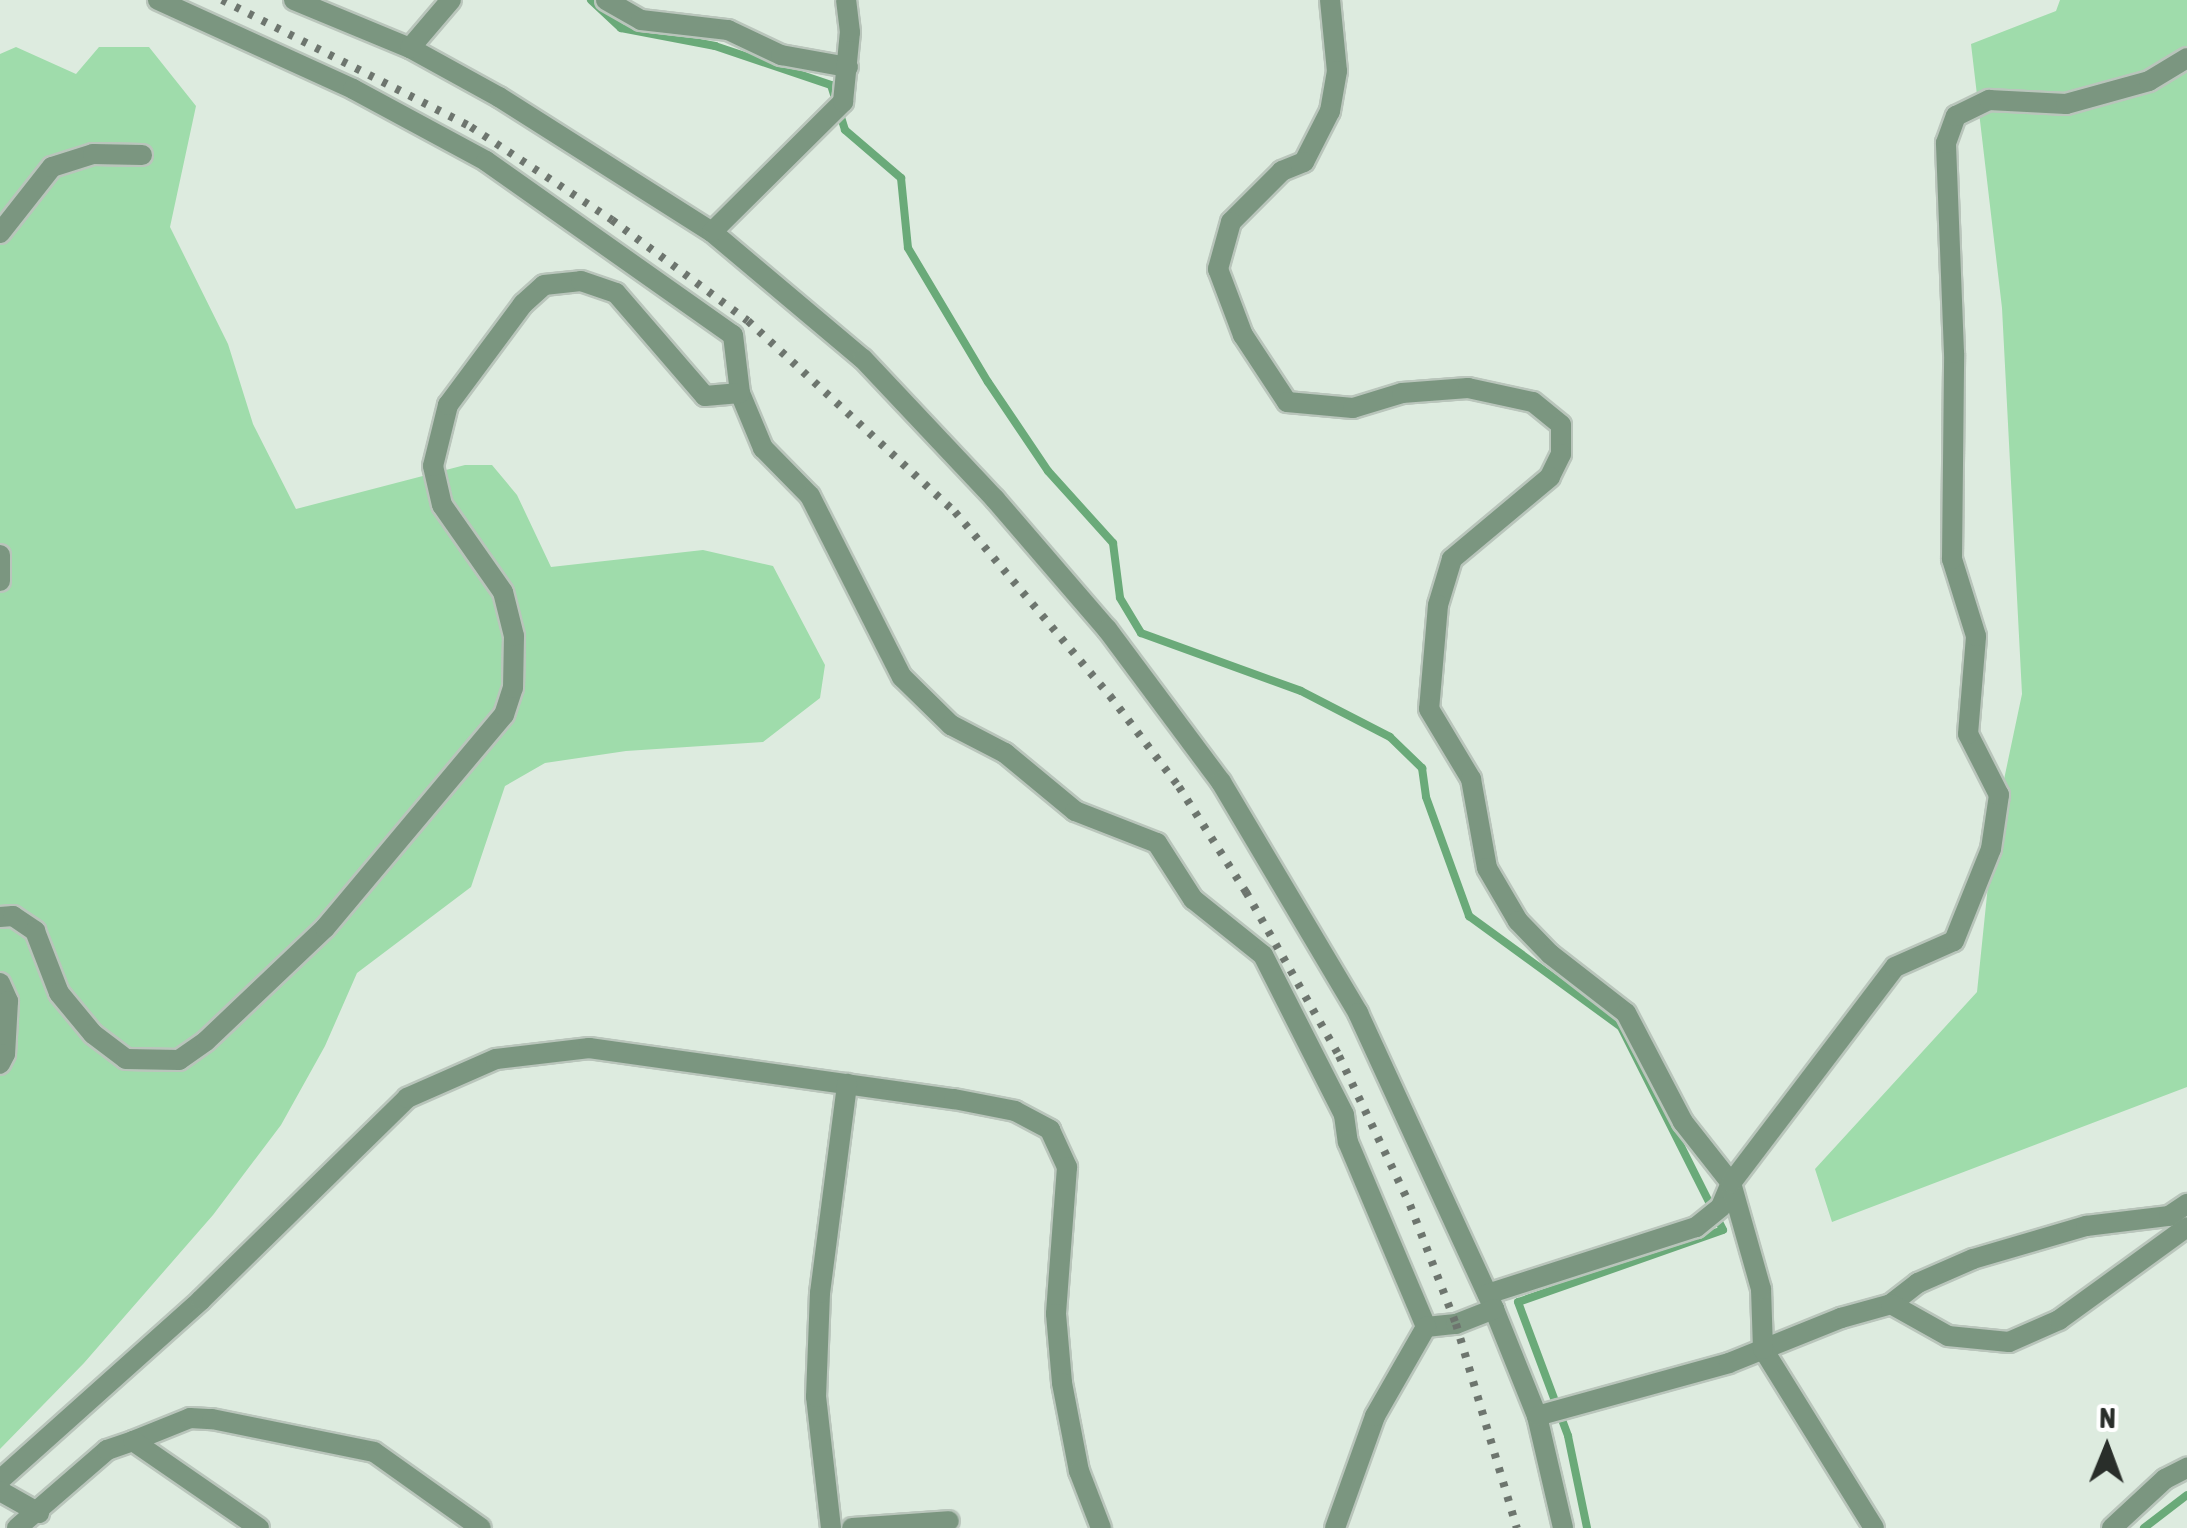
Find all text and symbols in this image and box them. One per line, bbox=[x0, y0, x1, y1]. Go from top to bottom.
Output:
north arrow bbox=[2057, 1398, 2157, 1498]
text: N bbox=[2099, 1402, 2116, 1434]

